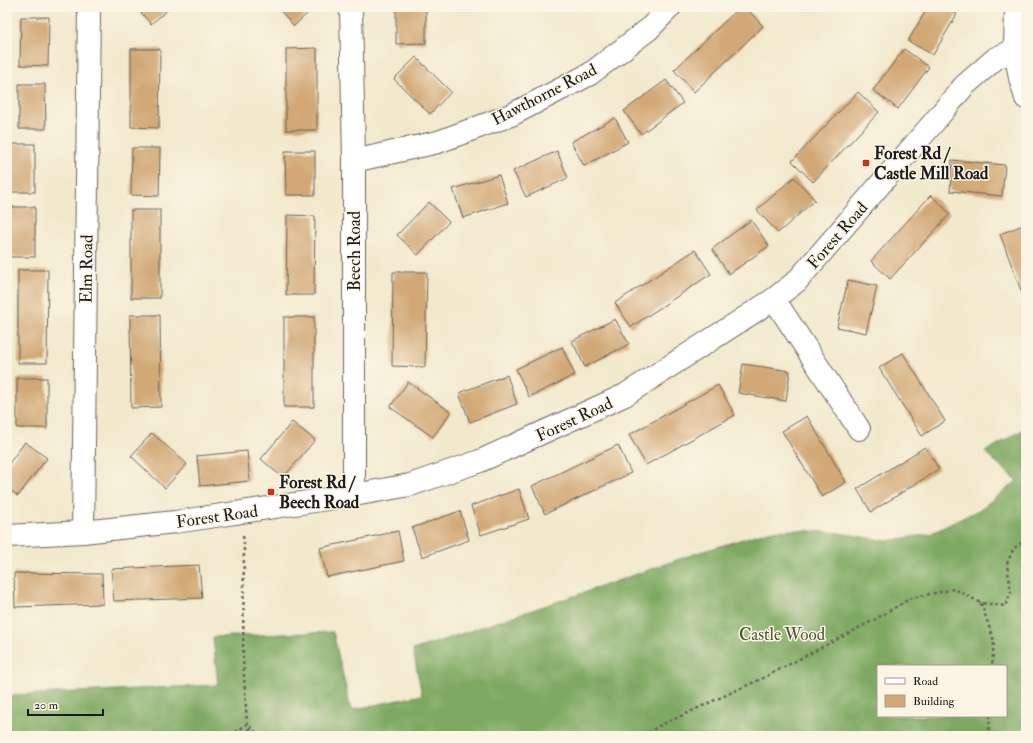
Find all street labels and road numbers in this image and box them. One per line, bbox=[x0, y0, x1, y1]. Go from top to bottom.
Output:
street label: Hawthorne Road bbox=[488, 59, 601, 130]
street label: Forest Road bbox=[802, 197, 873, 273]
street label: Beech Road bbox=[344, 210, 365, 291]
street label: Elm Road bbox=[75, 234, 98, 304]
street label: Forest Road bbox=[532, 392, 617, 446]
street label: Forest Road bbox=[175, 500, 260, 533]

